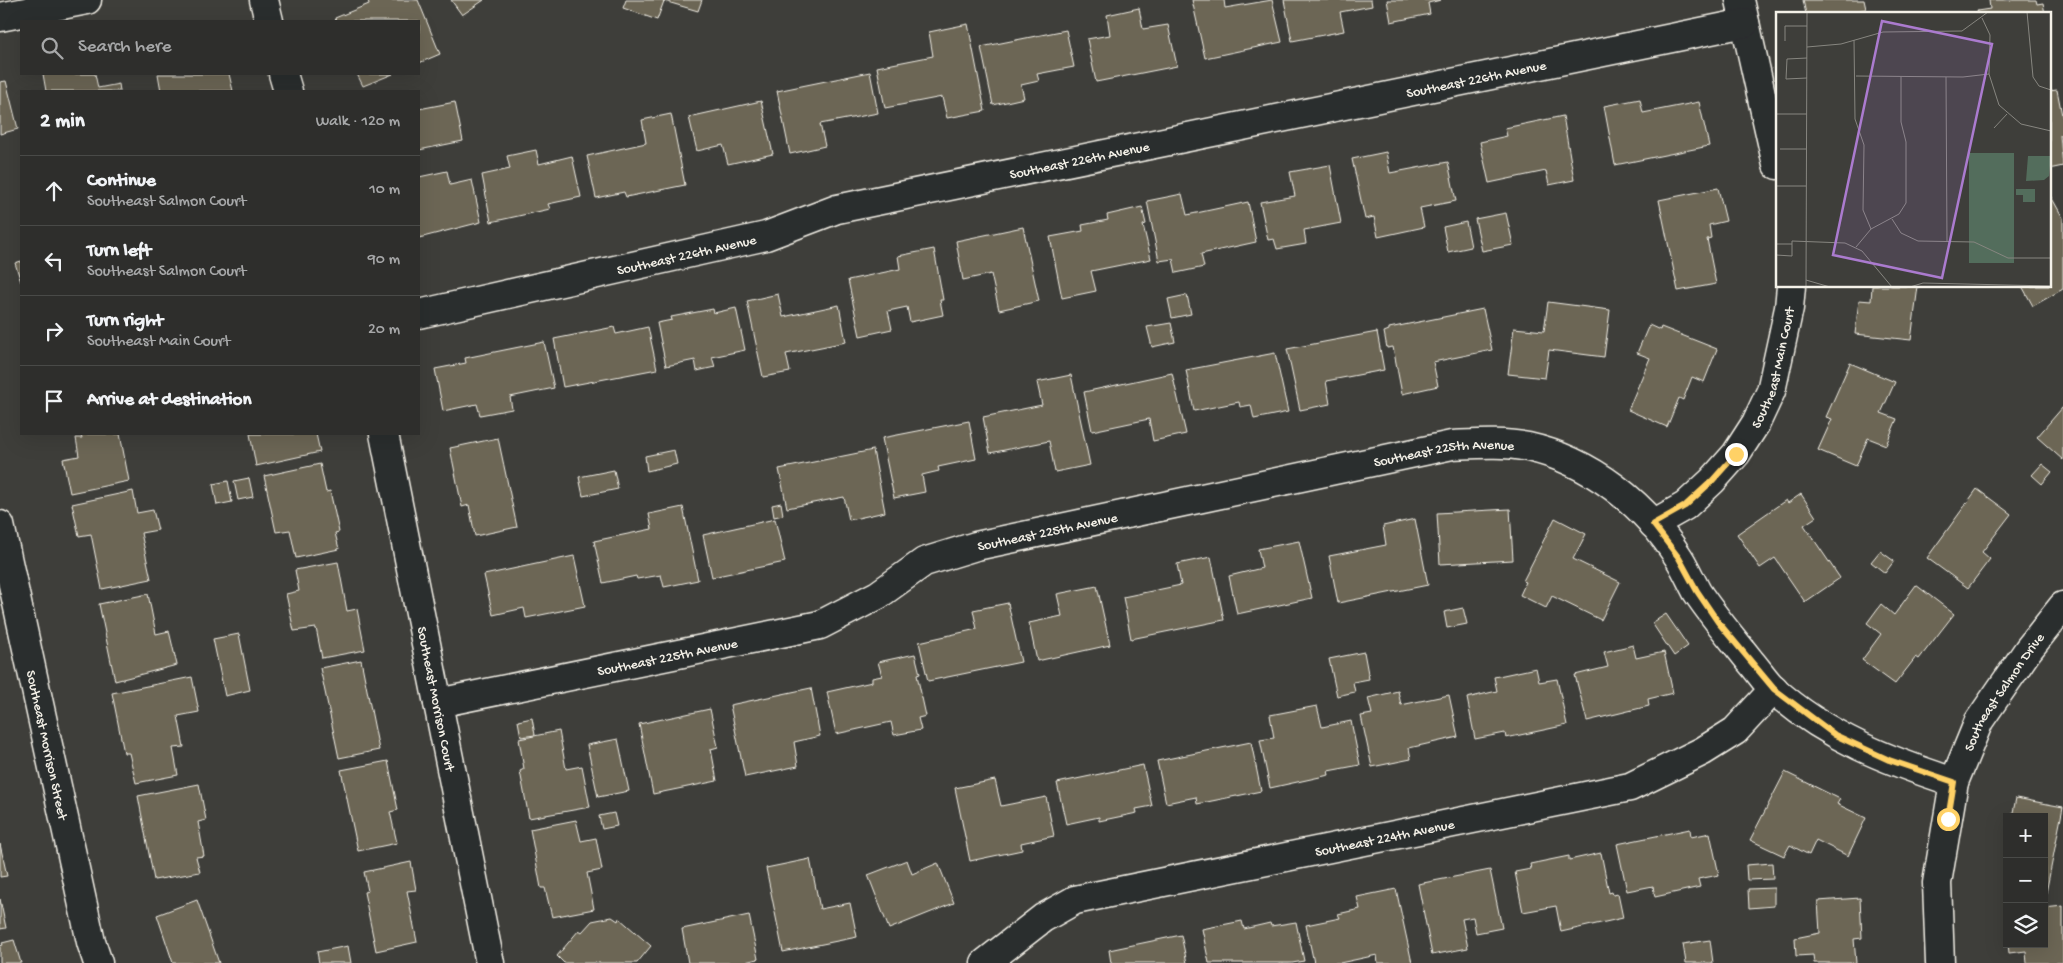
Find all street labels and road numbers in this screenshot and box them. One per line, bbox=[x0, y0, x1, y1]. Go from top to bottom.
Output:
street label: Southeast 226th Avenue bbox=[1405, 58, 1549, 103]
street label: Southeast 226th Avenue bbox=[1008, 139, 1152, 184]
street label: Southeast 226th Avenue bbox=[616, 232, 759, 280]
street label: Southeast Main Court bbox=[1749, 305, 1800, 433]
street label: Southeast 225th Avenue bbox=[1372, 438, 1516, 472]
street label: Southeast 225th Avenue bbox=[976, 510, 1120, 556]
street label: Southeast Morrison Court bbox=[412, 625, 458, 774]
street label: Southeast Salmon Drive bbox=[1962, 630, 2050, 754]
street label: Southeast 225th Avenue bbox=[596, 636, 740, 681]
street label: Southeast Morrison Street bbox=[21, 669, 70, 823]
street label: Southeast 224th Avenue bbox=[1314, 817, 1457, 862]

